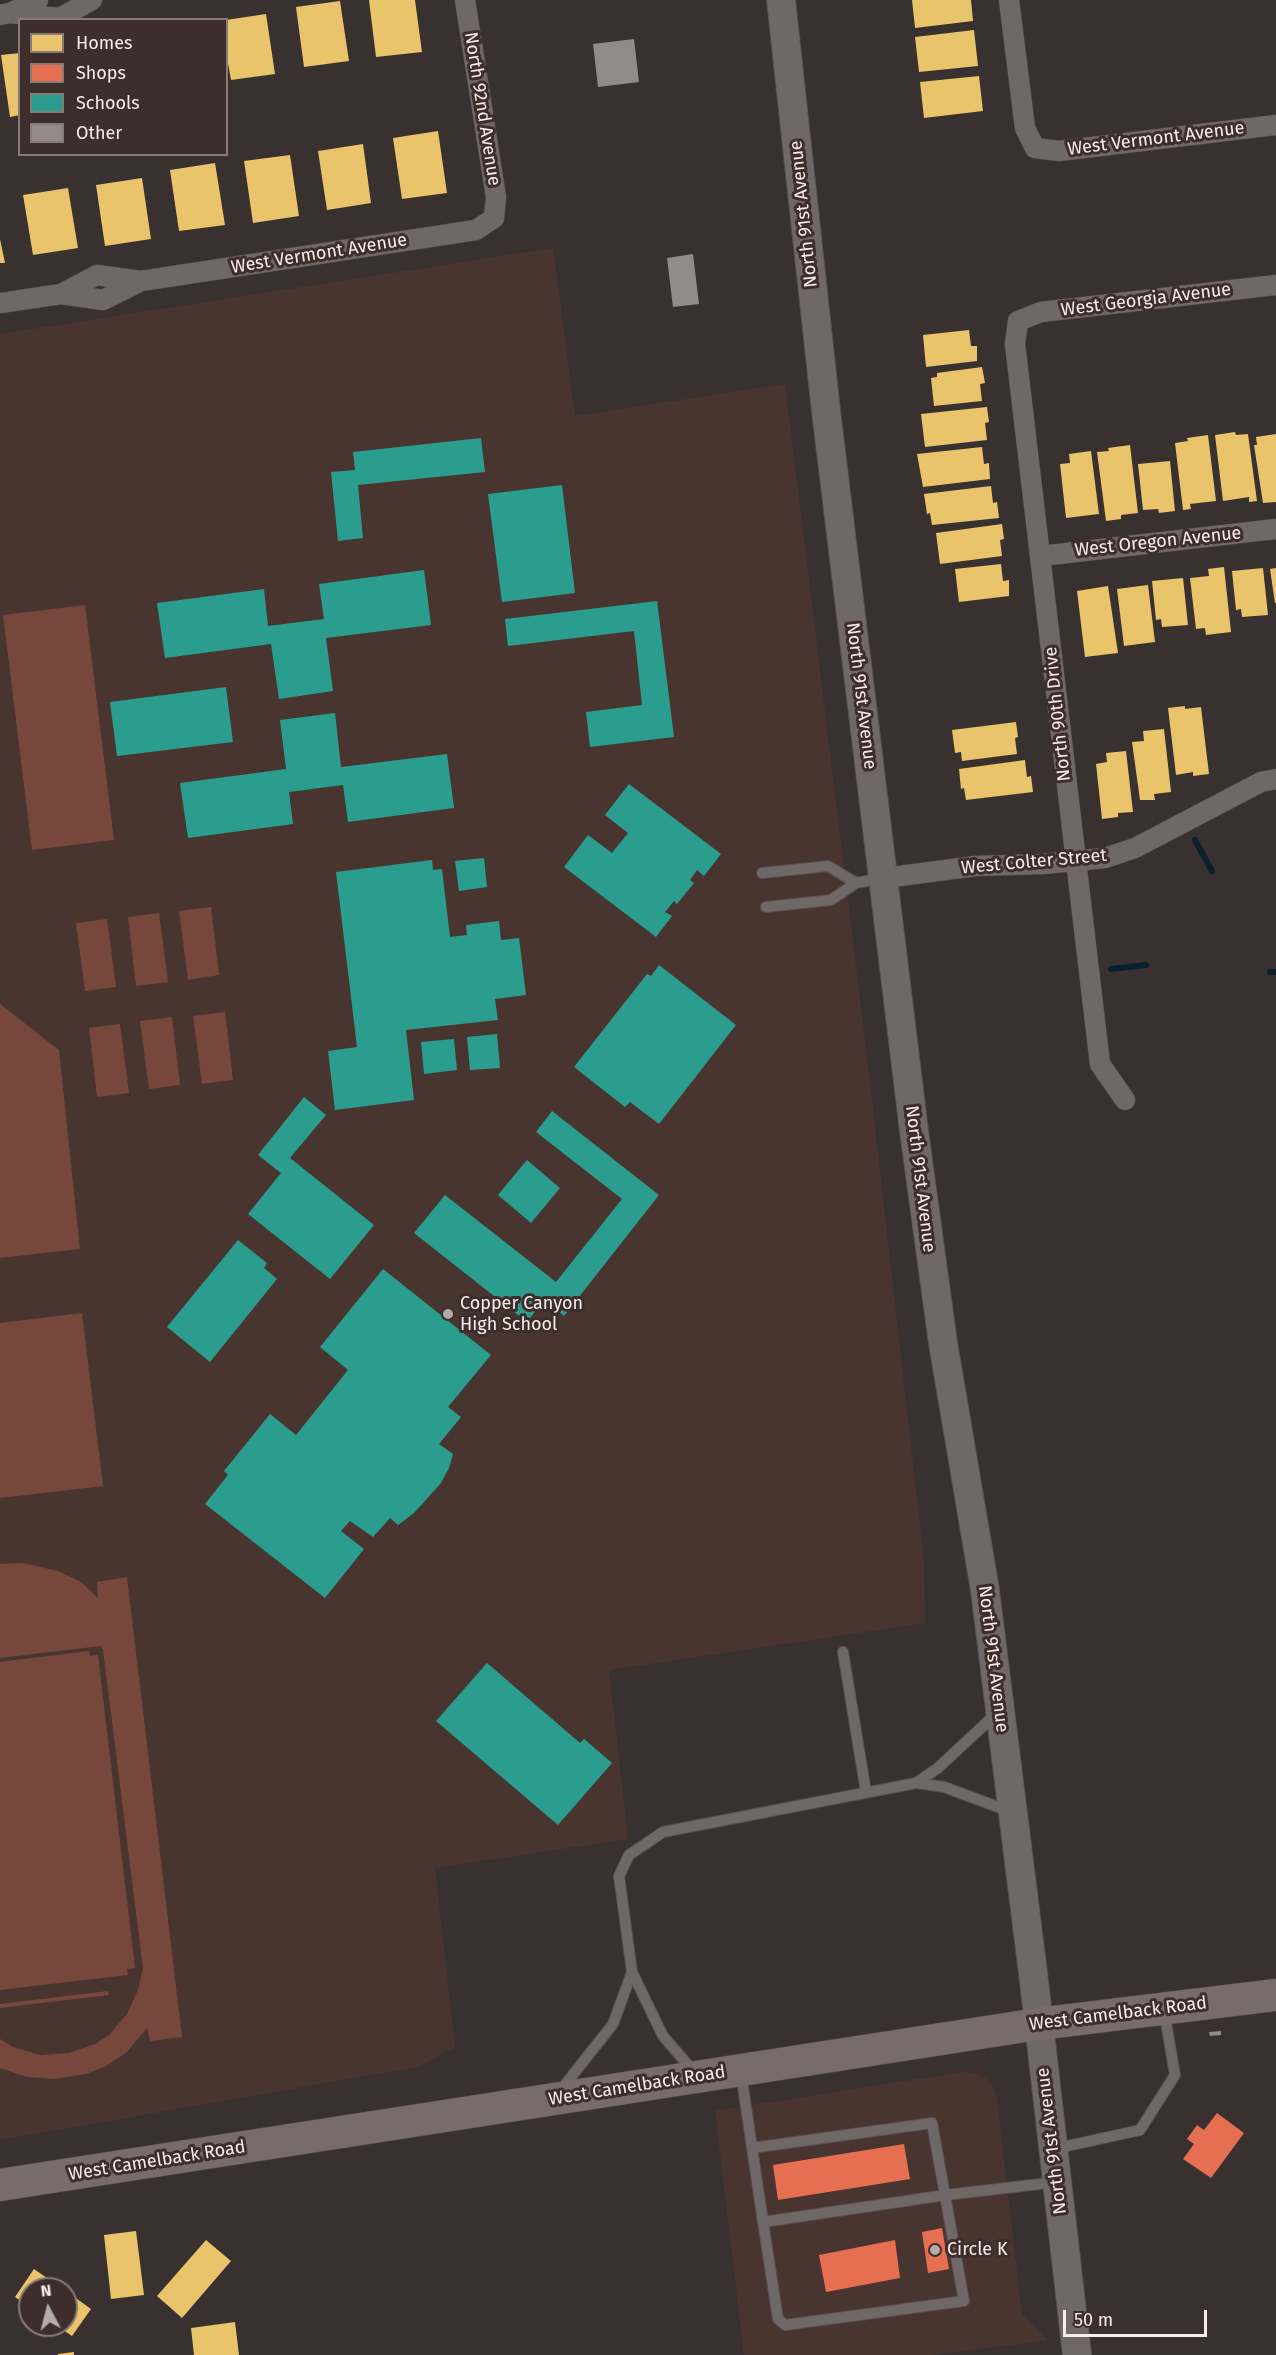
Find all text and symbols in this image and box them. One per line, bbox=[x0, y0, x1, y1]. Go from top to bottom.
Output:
legend bbox=[18, 18, 228, 156]
street label: North 92nd Avenue bbox=[459, 31, 505, 187]
text: Homes bbox=[76, 32, 132, 54]
text: Shops bbox=[76, 62, 126, 84]
text: Schools bbox=[76, 92, 140, 114]
street label: West Vermont Avenue bbox=[1066, 117, 1246, 161]
text: Other bbox=[76, 122, 122, 144]
street label: North 91st Avenue bbox=[786, 139, 822, 289]
street label: West Vermont Avenue bbox=[229, 229, 409, 279]
street label: West Georgia Avenue bbox=[1060, 279, 1232, 321]
street label: West Oregon Avenue bbox=[1074, 523, 1242, 561]
street label: North 91st Avenue bbox=[841, 621, 881, 771]
street label: North 90th Drive bbox=[1040, 646, 1076, 782]
street label: West Colter Street bbox=[960, 845, 1108, 879]
street label: North 91st Avenue bbox=[900, 1104, 940, 1254]
place label: Copper Canyon High School bbox=[460, 1293, 583, 1336]
marker: Copper Canyon High School bbox=[441, 1307, 455, 1321]
street label: North 91st Avenue bbox=[973, 1584, 1013, 1734]
street label: West Camelback Road bbox=[1028, 1992, 1208, 2036]
street label: West Camelback Road bbox=[547, 2061, 727, 2111]
street label: North 91st Avenue bbox=[1032, 2066, 1072, 2216]
street label: West Camelback Road bbox=[67, 2136, 247, 2186]
place label: Circle K bbox=[947, 2239, 1008, 2261]
marker: Circle K bbox=[928, 2243, 942, 2257]
north arrow bbox=[18, 2277, 78, 2337]
text: N bbox=[40, 2281, 52, 2301]
scale bar bbox=[1066, 2298, 1210, 2336]
text: 50 m bbox=[1074, 2309, 1113, 2331]

